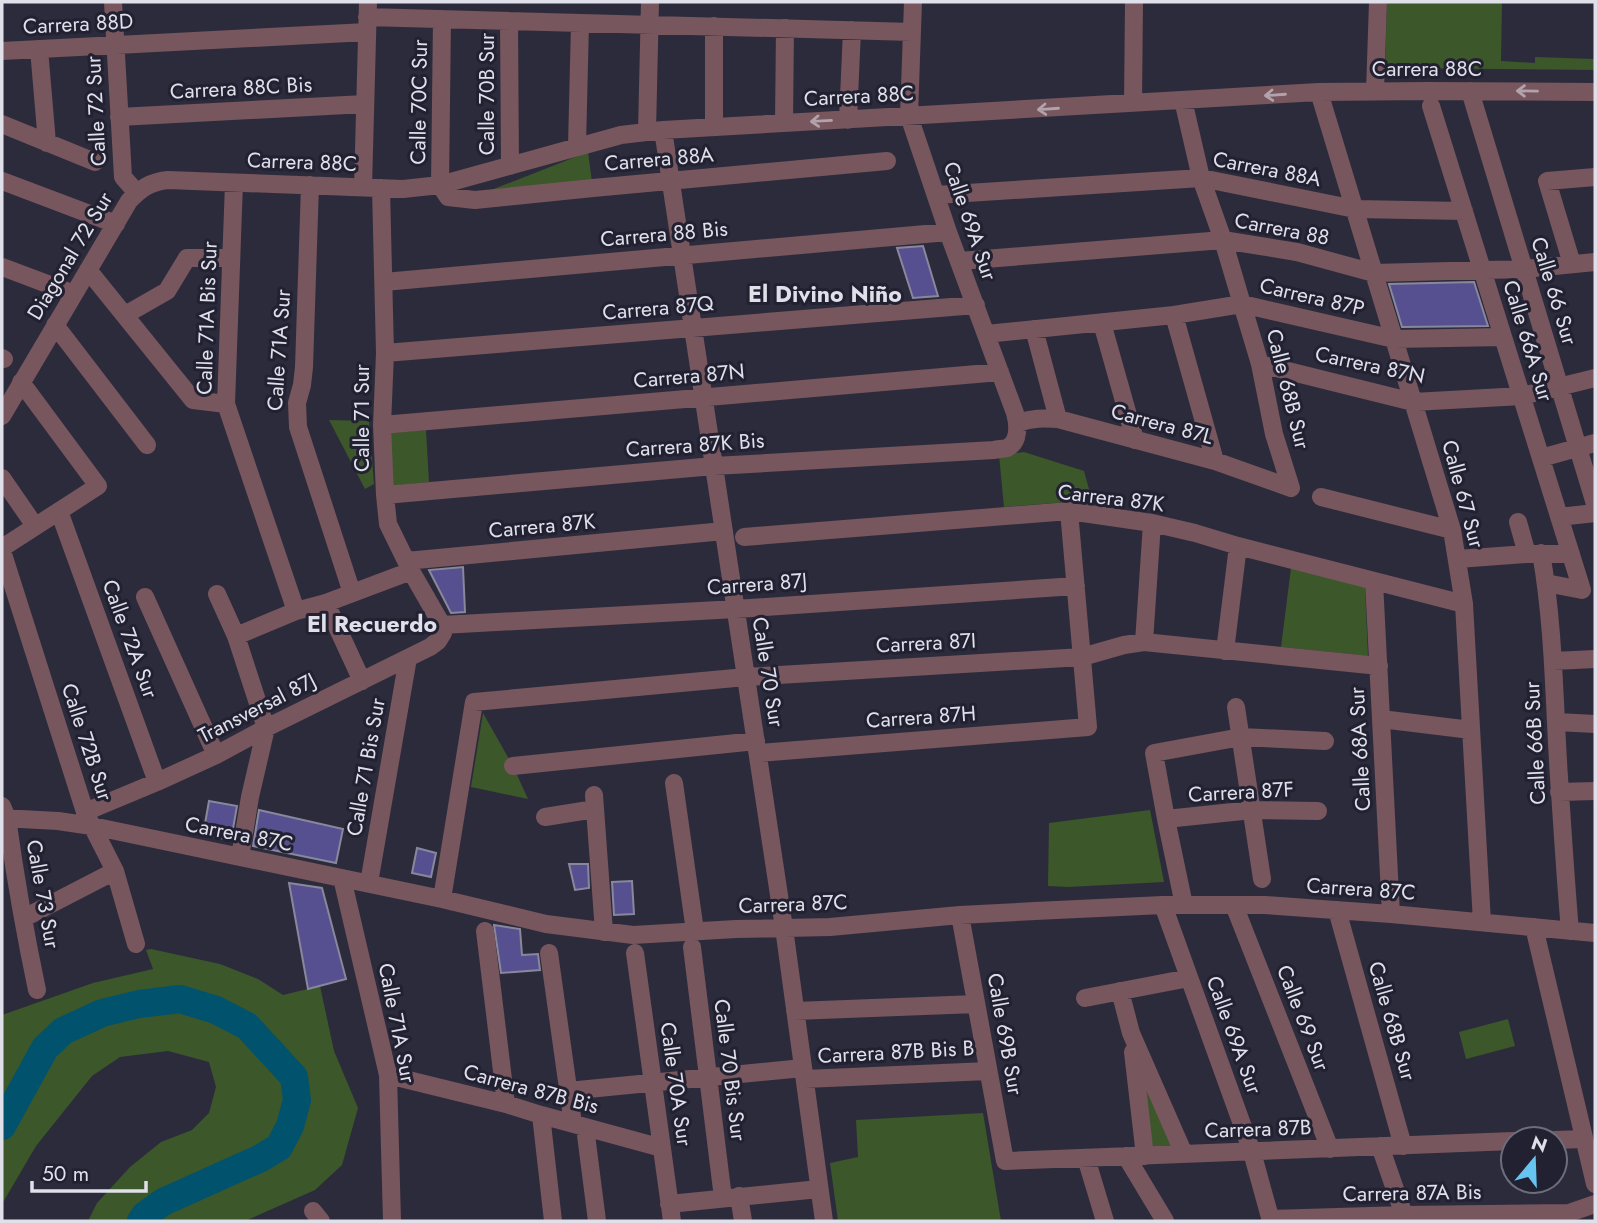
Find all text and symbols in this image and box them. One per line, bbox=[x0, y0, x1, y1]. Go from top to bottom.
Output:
street label: Carrera 88D bbox=[22, 6, 134, 42]
street label: Calle 70B Sur bbox=[472, 32, 502, 155]
street label: Calle 70C Sur bbox=[403, 38, 435, 165]
street label: Calle 72 Sur bbox=[78, 54, 114, 167]
street label: Carrera 88C bbox=[1372, 54, 1482, 84]
street label: Carrera 88C Bis bbox=[169, 69, 313, 107]
street label: Carrera 88C bbox=[803, 78, 915, 114]
one-way arrow bbox=[1516, 85, 1539, 98]
one-way arrow bbox=[1264, 89, 1287, 102]
one-way arrow bbox=[1037, 102, 1060, 115]
one-way arrow bbox=[810, 115, 833, 128]
street label: Carrera 88A bbox=[603, 139, 715, 179]
street label: Carrera 88A bbox=[1210, 144, 1324, 194]
street label: Carrera 88C bbox=[246, 145, 358, 179]
street label: Calle 69A Sur bbox=[936, 158, 1005, 285]
street label: Diagonal 72 Sur bbox=[20, 186, 120, 326]
street label: Carrera 88 bbox=[1232, 205, 1332, 253]
street label: Carrera 88 Bis bbox=[599, 213, 729, 255]
street label: Calle 66 Sur bbox=[1523, 233, 1585, 349]
street label: Calle 71A Bis Sur bbox=[189, 240, 225, 395]
street label: Carrera 87P bbox=[1257, 270, 1367, 324]
district label: El Divino Niño bbox=[748, 277, 902, 311]
street label: Calle 66A Sur bbox=[1495, 277, 1561, 406]
street label: Calle 71A Sur bbox=[260, 287, 298, 412]
street label: Carrera 87Q bbox=[601, 288, 715, 328]
street label: Calle 68B Sur bbox=[1259, 326, 1318, 453]
street label: Carrera 87N bbox=[1312, 339, 1428, 391]
street label: Carrera 87N bbox=[632, 356, 746, 396]
street label: Calle 71 Sur bbox=[347, 363, 377, 472]
street label: Carrera 87L bbox=[1108, 396, 1217, 452]
street label: Carrera 87K Bis bbox=[625, 425, 765, 465]
street label: Calle 67 Sur bbox=[1434, 437, 1492, 552]
street label: Carrera 87K bbox=[1056, 477, 1166, 519]
street label: Carrera 87K bbox=[487, 506, 597, 546]
street label: Carrera 87J bbox=[706, 566, 808, 602]
street label: Calle 72A Sur bbox=[95, 576, 166, 703]
district label: El Recuerdo bbox=[307, 607, 437, 641]
street label: Calle 70 Sur bbox=[745, 615, 792, 730]
street label: Carrera 87I bbox=[875, 625, 977, 661]
street label: Transversal 87J bbox=[193, 665, 321, 751]
street label: Calle 72B Sur bbox=[54, 679, 120, 805]
street label: Calle 66B Sur bbox=[1517, 680, 1553, 805]
street label: Calle 68A Sur bbox=[1342, 685, 1378, 812]
street label: Calle 71 Bis Sur bbox=[339, 695, 393, 838]
street label: Carrera 87H bbox=[865, 698, 977, 736]
street label: Carrera 87F bbox=[1187, 774, 1295, 810]
street label: Carrera 87C bbox=[183, 809, 295, 859]
street label: Calle 73 Sur bbox=[19, 837, 67, 951]
street label: Carrera 87C bbox=[1305, 870, 1417, 908]
street label: Carrera 87C bbox=[738, 887, 848, 921]
street label: Calle 68B Sur bbox=[1361, 958, 1424, 1085]
street label: Calle 71A Sur bbox=[371, 960, 423, 1086]
street label: Calle 69 Sur bbox=[1269, 961, 1337, 1076]
street label: Calle 69B Sur bbox=[980, 971, 1031, 1098]
street label: Calle 69A Sur bbox=[1199, 972, 1270, 1099]
street label: Calle 70 Bis Sur bbox=[706, 997, 754, 1144]
street label: Calle 70A Sur bbox=[652, 1020, 700, 1149]
street label: Carrera 87B Bis B bbox=[817, 1033, 975, 1071]
street label: Carrera 87B Bis bbox=[460, 1057, 602, 1121]
street label: Carrera 87B bbox=[1204, 1112, 1312, 1146]
north arrow bbox=[1499, 1125, 1569, 1195]
text: N bbox=[1528, 1129, 1551, 1160]
scale bar bbox=[32, 1150, 145, 1194]
text: 50 m bbox=[42, 1159, 89, 1189]
street label: Carrera 87A Bis bbox=[1342, 1177, 1482, 1209]

